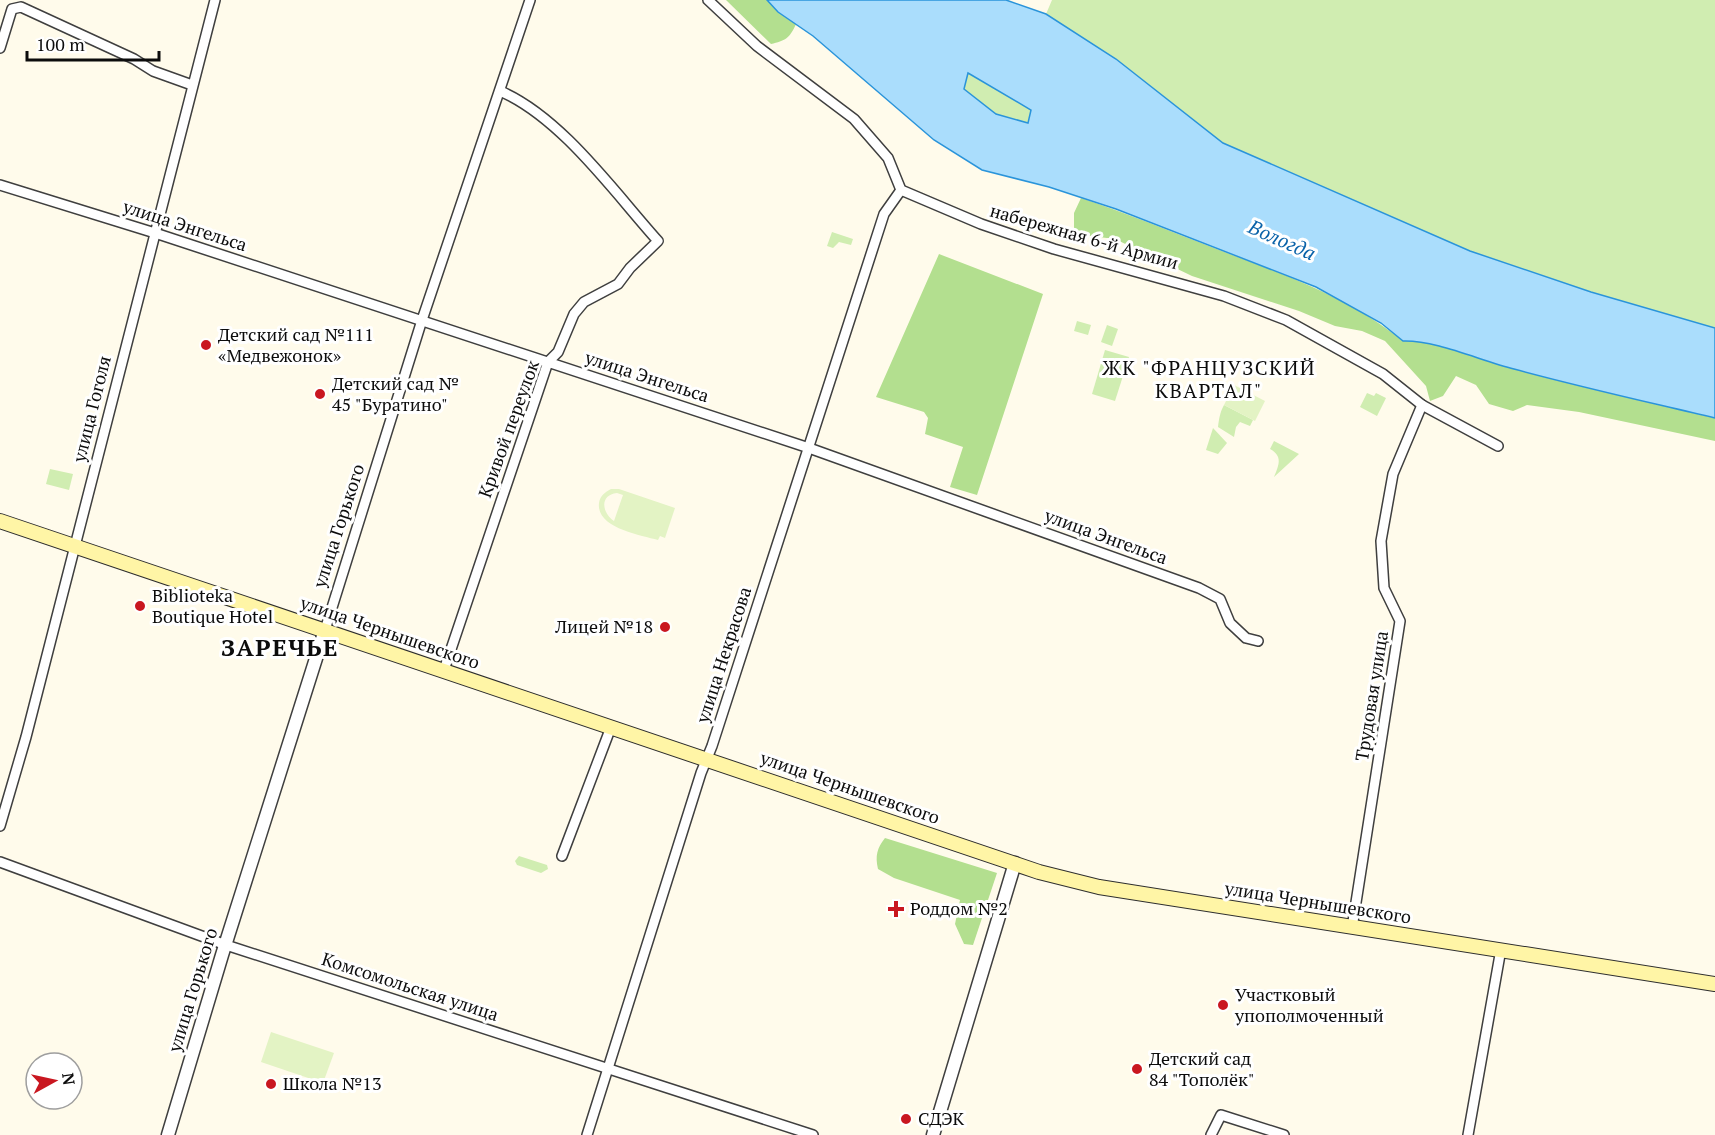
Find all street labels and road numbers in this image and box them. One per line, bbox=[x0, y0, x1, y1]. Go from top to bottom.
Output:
street label: улица Энгельса bbox=[119, 193, 250, 256]
street label: набережная 6-й Армии bbox=[987, 198, 1181, 274]
street label: улица Энгельса bbox=[581, 344, 712, 407]
street label: улица Гоголя bbox=[66, 353, 116, 465]
street label: Кривой переулок bbox=[472, 356, 544, 501]
street label: улица Горького bbox=[306, 461, 369, 592]
street label: улица Энгельса bbox=[1041, 502, 1171, 569]
street label: улица Некрасова bbox=[689, 584, 756, 727]
street label: улица Чернышевского bbox=[296, 590, 483, 674]
street label: Трудовая улица bbox=[1349, 629, 1393, 763]
street label: улица Чернышевского bbox=[756, 745, 943, 829]
street label: улица Чернышевского bbox=[1222, 875, 1413, 929]
street label: улица Горького bbox=[161, 925, 222, 1056]
street label: Комсомольская улица bbox=[319, 946, 502, 1026]

